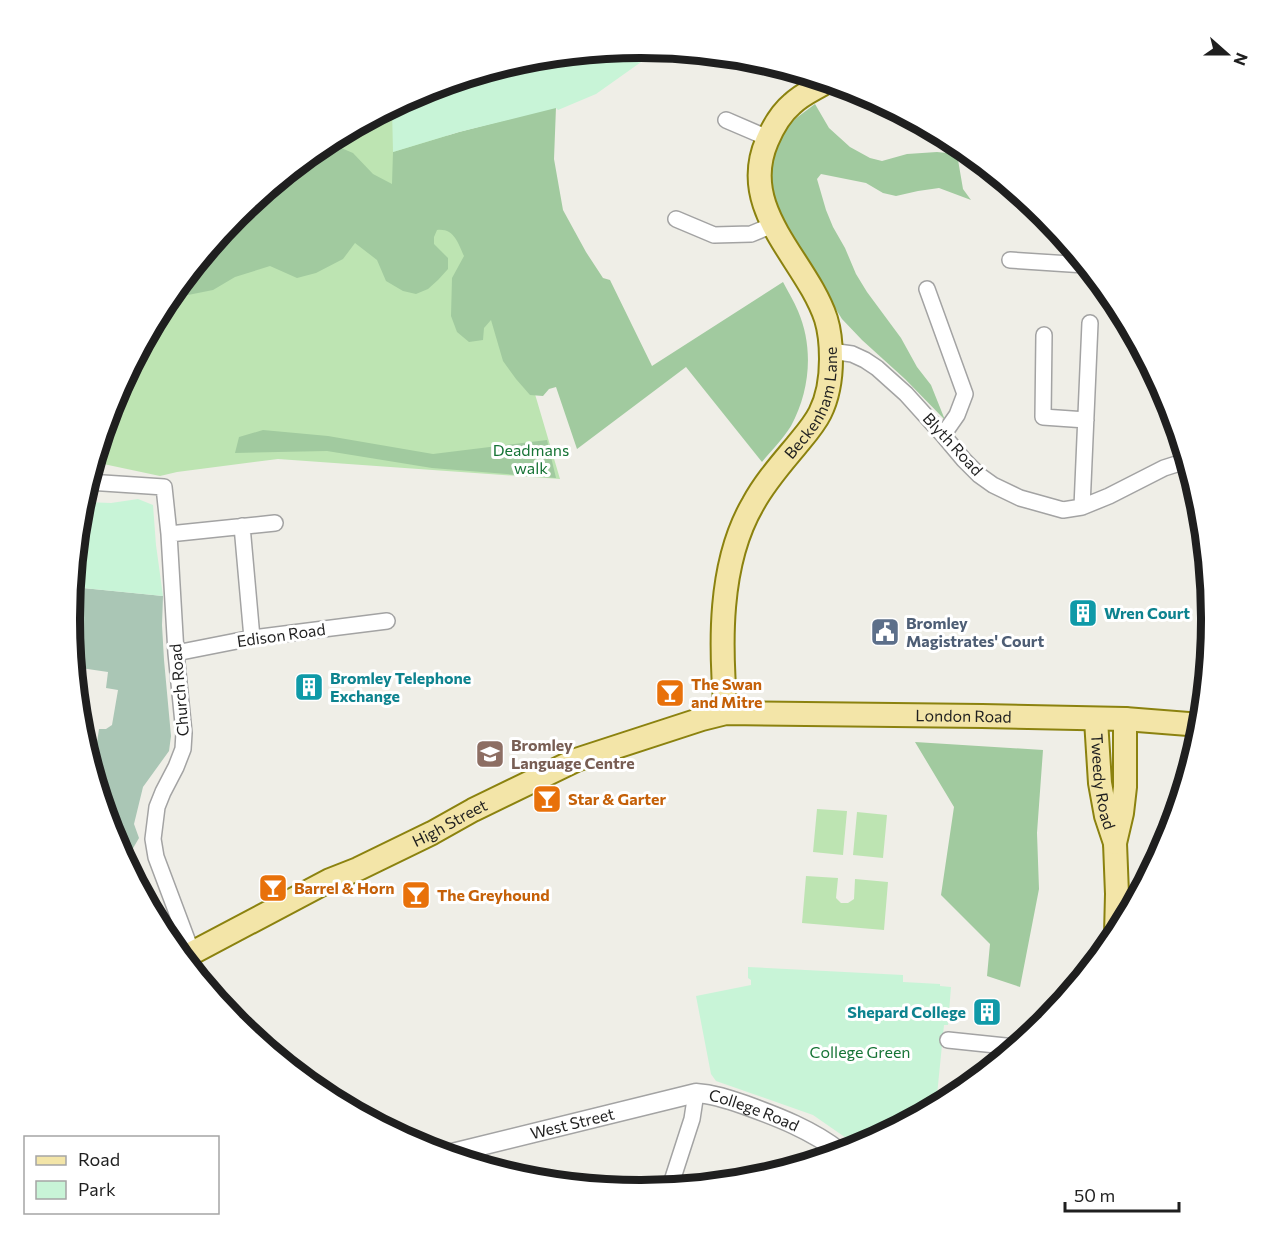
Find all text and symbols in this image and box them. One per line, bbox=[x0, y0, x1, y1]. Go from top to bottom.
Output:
north arrow bbox=[1197, 24, 1257, 84]
text: N bbox=[1230, 51, 1252, 69]
street label: Beckenham Lane bbox=[780, 346, 840, 462]
street label: Blyth Road bbox=[920, 408, 987, 479]
park label: Deadmans walk bbox=[493, 440, 569, 477]
building icon: Wren Court bbox=[1067, 597, 1099, 629]
place label: Wren Court bbox=[1104, 603, 1190, 622]
place label: Bromley Magistrates' Court bbox=[906, 613, 1044, 650]
public building icon: Bromley Magistrates' Court bbox=[869, 616, 901, 648]
street label: Edison Road bbox=[235, 619, 326, 650]
street label: Church Road bbox=[165, 643, 192, 737]
place label: Bromley Telephone Exchange bbox=[330, 668, 471, 705]
building icon: Bromley Telephone Exchange bbox=[293, 671, 325, 703]
place label: The Swan and Mitre bbox=[691, 674, 763, 711]
bar icon: The Swan and Mitre bbox=[654, 677, 686, 709]
street label: London Road bbox=[915, 705, 1012, 726]
street label: Tweedy Road bbox=[1088, 733, 1120, 832]
place label: Bromley Language Centre bbox=[511, 735, 635, 772]
school or university icon: Bromley Language Centre bbox=[474, 738, 506, 770]
bar icon: Star & Garter bbox=[531, 783, 563, 815]
place label: Star & Garter bbox=[568, 789, 666, 808]
street label: High Street bbox=[409, 795, 490, 850]
bar icon: Barrel & Horn bbox=[257, 872, 289, 904]
place label: Barrel & Horn bbox=[294, 878, 395, 897]
bar icon: The Greyhound bbox=[400, 879, 432, 911]
place label: The Greyhound bbox=[437, 885, 550, 904]
building icon: Shepard College bbox=[971, 996, 1003, 1028]
place label: Shepard College bbox=[847, 1002, 966, 1021]
park label: College Green bbox=[810, 1042, 911, 1061]
street label: College Road bbox=[707, 1085, 802, 1135]
street label: West Street bbox=[528, 1103, 617, 1142]
legend bbox=[24, 1136, 219, 1214]
text: Road bbox=[78, 1148, 120, 1170]
scale bar bbox=[1065, 1175, 1179, 1213]
text: Park bbox=[78, 1178, 116, 1200]
text: 50 m bbox=[1074, 1184, 1115, 1206]

